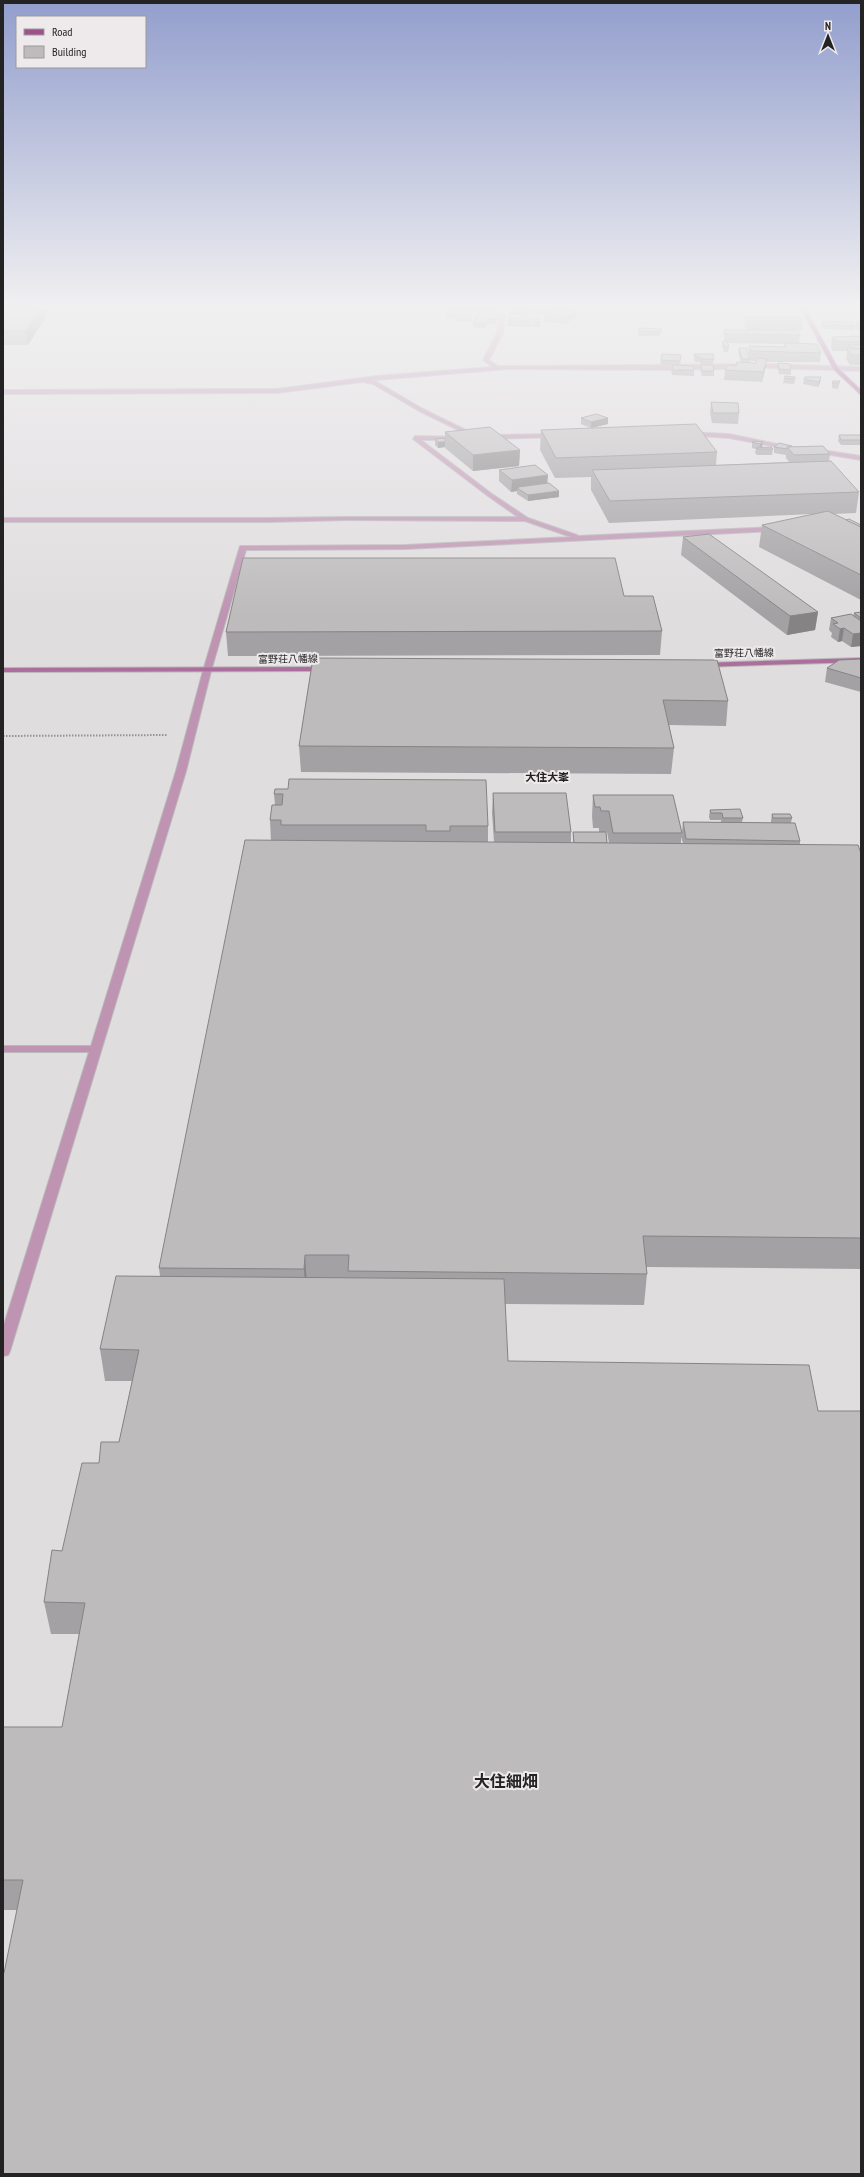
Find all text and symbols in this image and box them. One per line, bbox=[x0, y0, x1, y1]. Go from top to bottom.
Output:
legend bbox=[16, 16, 146, 68]
north arrow bbox=[808, 16, 848, 56]
text: N bbox=[825, 19, 831, 33]
text: Road bbox=[52, 24, 72, 39]
text: Building bbox=[52, 44, 87, 59]
street label: 富野荘八幡線 bbox=[714, 646, 774, 660]
street label: 富野荘八幡線 bbox=[258, 652, 318, 666]
district label: 大住大峯 bbox=[525, 770, 569, 784]
district label: 大住細畑 bbox=[474, 1771, 538, 1791]

